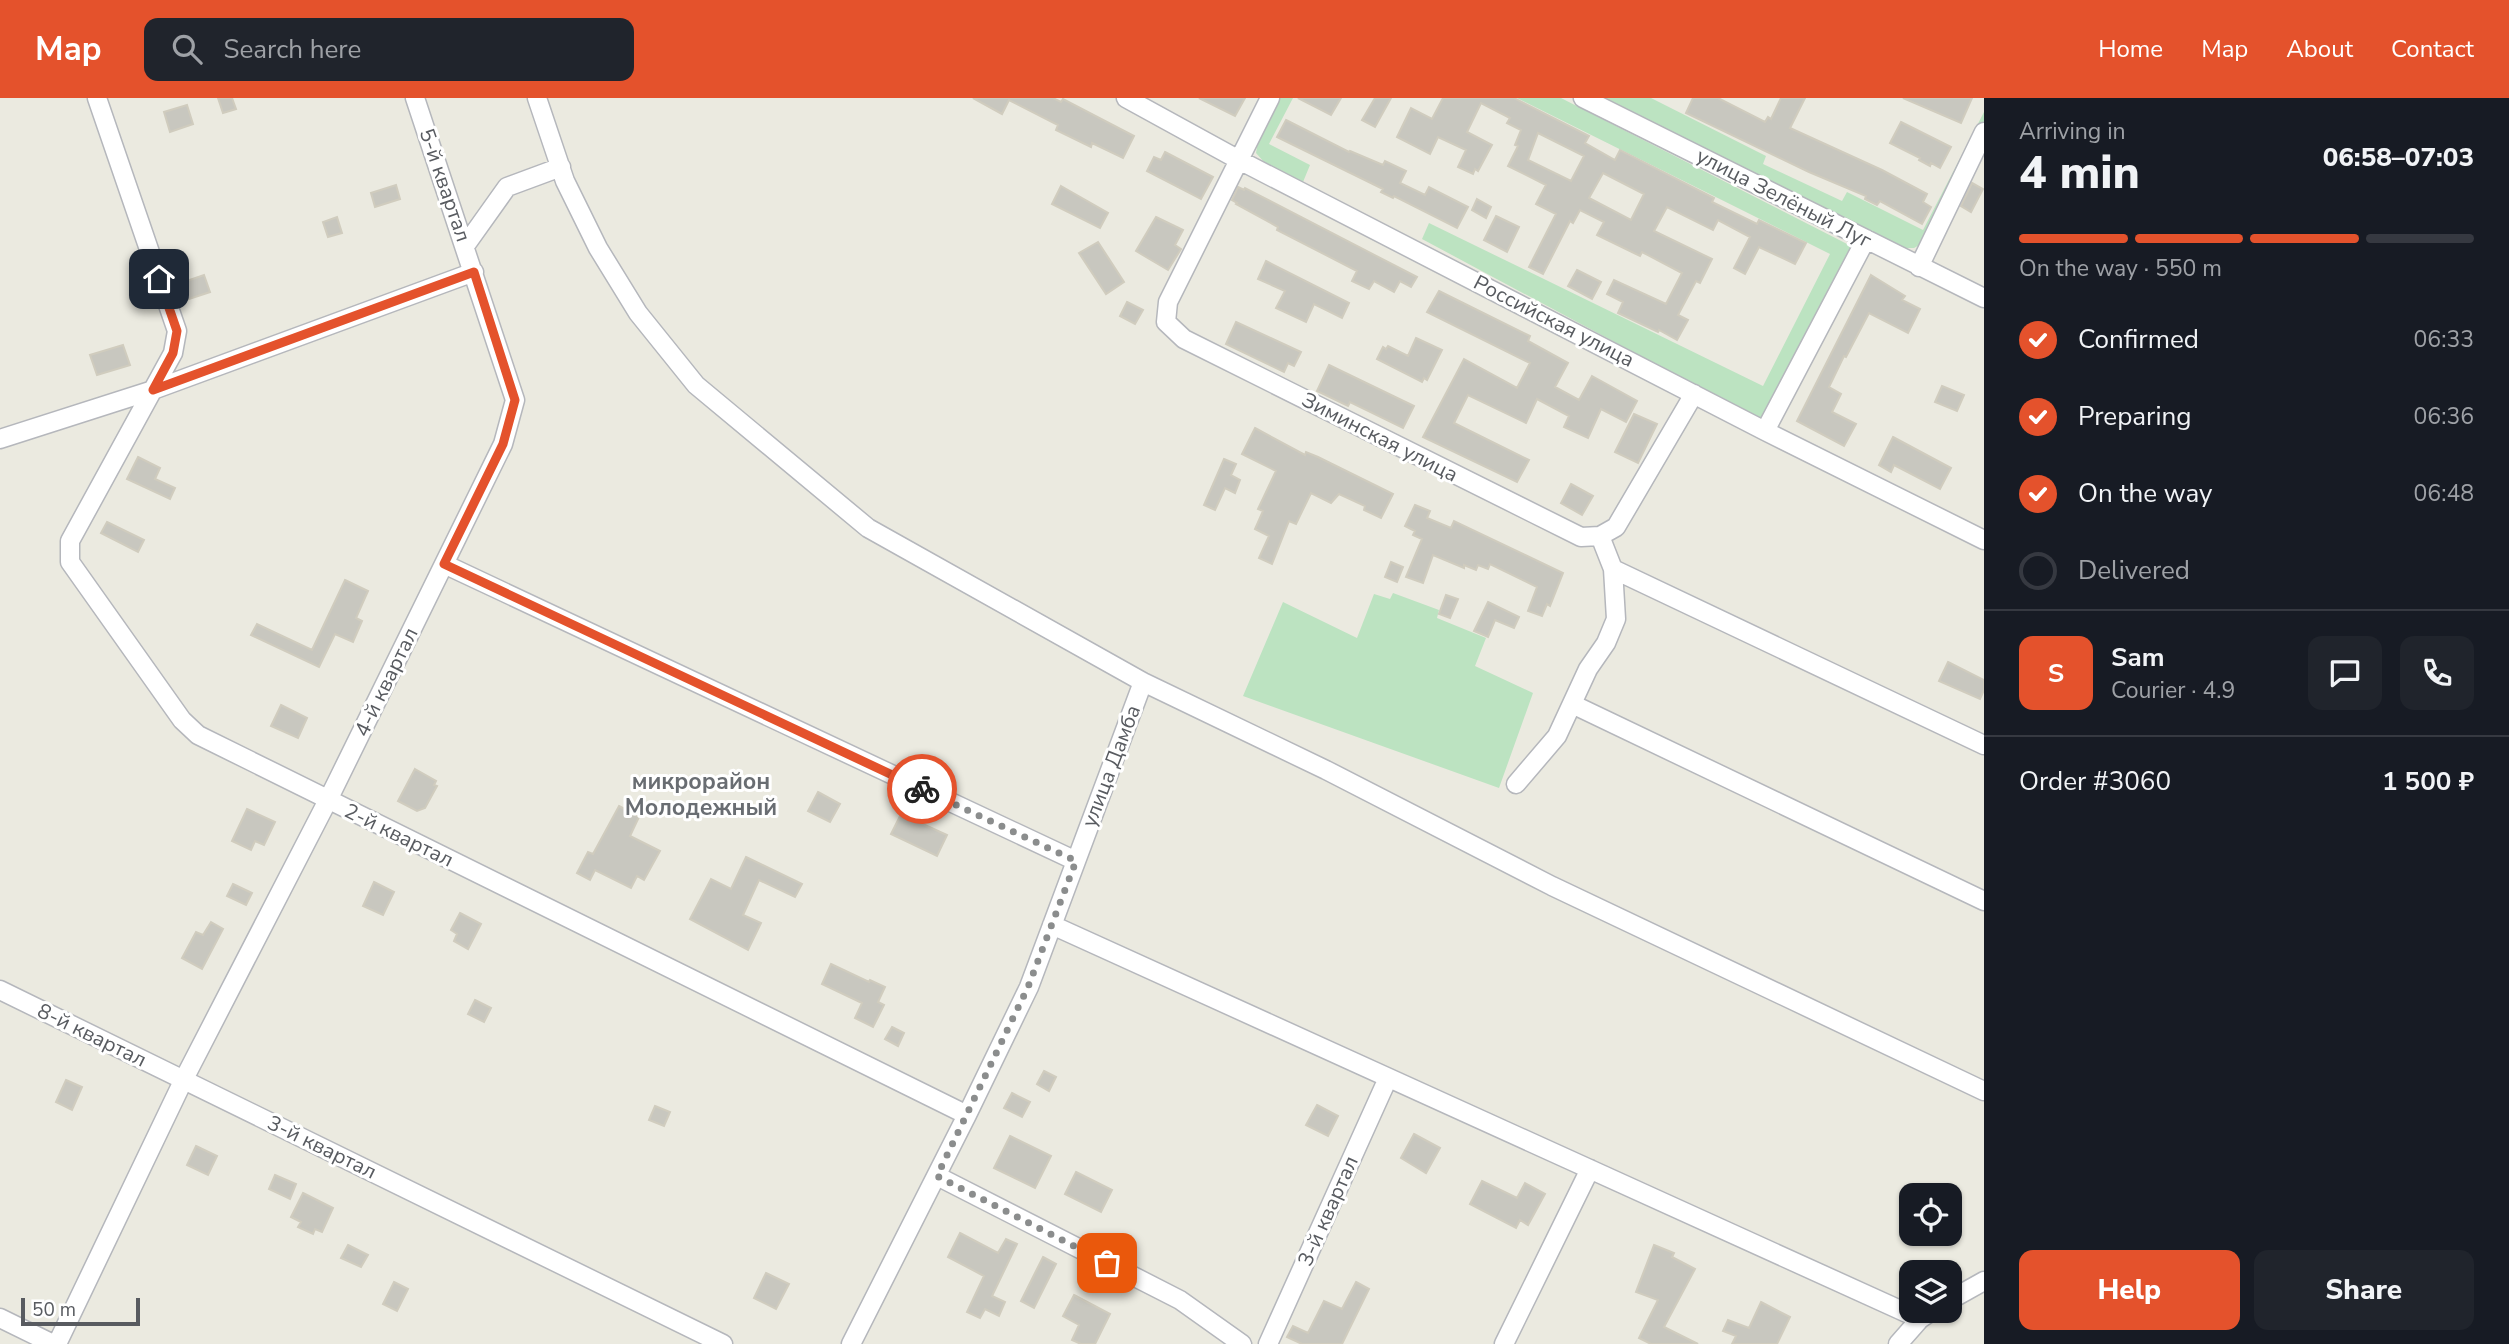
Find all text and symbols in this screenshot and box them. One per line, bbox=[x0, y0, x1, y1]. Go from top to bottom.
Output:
search box bbox=[144, 18, 634, 81]
text: Map bbox=[35, 27, 102, 72]
icon: search bbox=[168, 30, 206, 68]
text: Search here bbox=[224, 32, 361, 67]
text: Home bbox=[2098, 33, 2163, 65]
text: Map bbox=[2201, 33, 2248, 65]
text: About bbox=[2286, 33, 2353, 65]
text: Contact bbox=[2391, 33, 2474, 65]
text: Arriving in bbox=[2019, 116, 2126, 147]
street label: 5-й квартал bbox=[413, 125, 477, 245]
text: 06:58–07:03 bbox=[2323, 140, 2474, 175]
text: 4 min bbox=[2019, 141, 2140, 204]
street label: улица Зелёный Луг bbox=[1692, 142, 1876, 254]
pin bbox=[129, 249, 189, 309]
text: On the way · 550 m bbox=[2019, 253, 2222, 284]
icon: home bbox=[140, 260, 178, 298]
street label: Российская улица bbox=[1469, 268, 1639, 374]
icon: check bbox=[2019, 321, 2057, 359]
text: Confirmed bbox=[2078, 322, 2199, 357]
text: 06:33 bbox=[2414, 324, 2474, 355]
street label: Зиминская улица bbox=[1297, 386, 1463, 488]
icon: check bbox=[2019, 398, 2057, 436]
text: Preparing bbox=[2078, 399, 2191, 434]
text: 06:36 bbox=[2414, 401, 2474, 432]
icon: check bbox=[2019, 475, 2057, 513]
text: On the way bbox=[2078, 476, 2212, 511]
text: 06:48 bbox=[2414, 478, 2474, 509]
text: Delivered bbox=[2078, 553, 2190, 588]
street label: 4-й квартал bbox=[348, 623, 424, 741]
button: chat bbox=[2308, 636, 2382, 710]
button: phone bbox=[2400, 636, 2474, 710]
text: Sam bbox=[2111, 640, 2164, 675]
text: S bbox=[2048, 656, 2064, 691]
text: Courier · 4.9 bbox=[2111, 675, 2235, 706]
street label: улица Дамба bbox=[1075, 701, 1147, 831]
courier bbox=[887, 754, 957, 824]
text: Order #3060 bbox=[2019, 764, 2171, 799]
text: 1 500 ₽ bbox=[2382, 764, 2474, 799]
district label: микрорайон Молодежный bbox=[625, 766, 777, 823]
icon: bike bbox=[903, 770, 941, 808]
street label: 2-й квартал bbox=[340, 797, 458, 873]
street label: 8-й квартал bbox=[33, 997, 151, 1073]
street label: 3-й квартал bbox=[263, 1109, 381, 1185]
street label: 3-й квартал bbox=[1291, 1151, 1365, 1271]
map controls bbox=[1899, 1183, 1962, 1323]
button: locate bbox=[1899, 1183, 1962, 1246]
pin bbox=[1077, 1233, 1137, 1293]
icon: bag bbox=[1088, 1244, 1126, 1282]
button: Help bbox=[2019, 1250, 2240, 1330]
button: Share bbox=[2254, 1250, 2474, 1330]
button: layers bbox=[1899, 1260, 1962, 1323]
scale bar bbox=[21, 1295, 140, 1327]
text: 50 m bbox=[32, 1297, 76, 1323]

